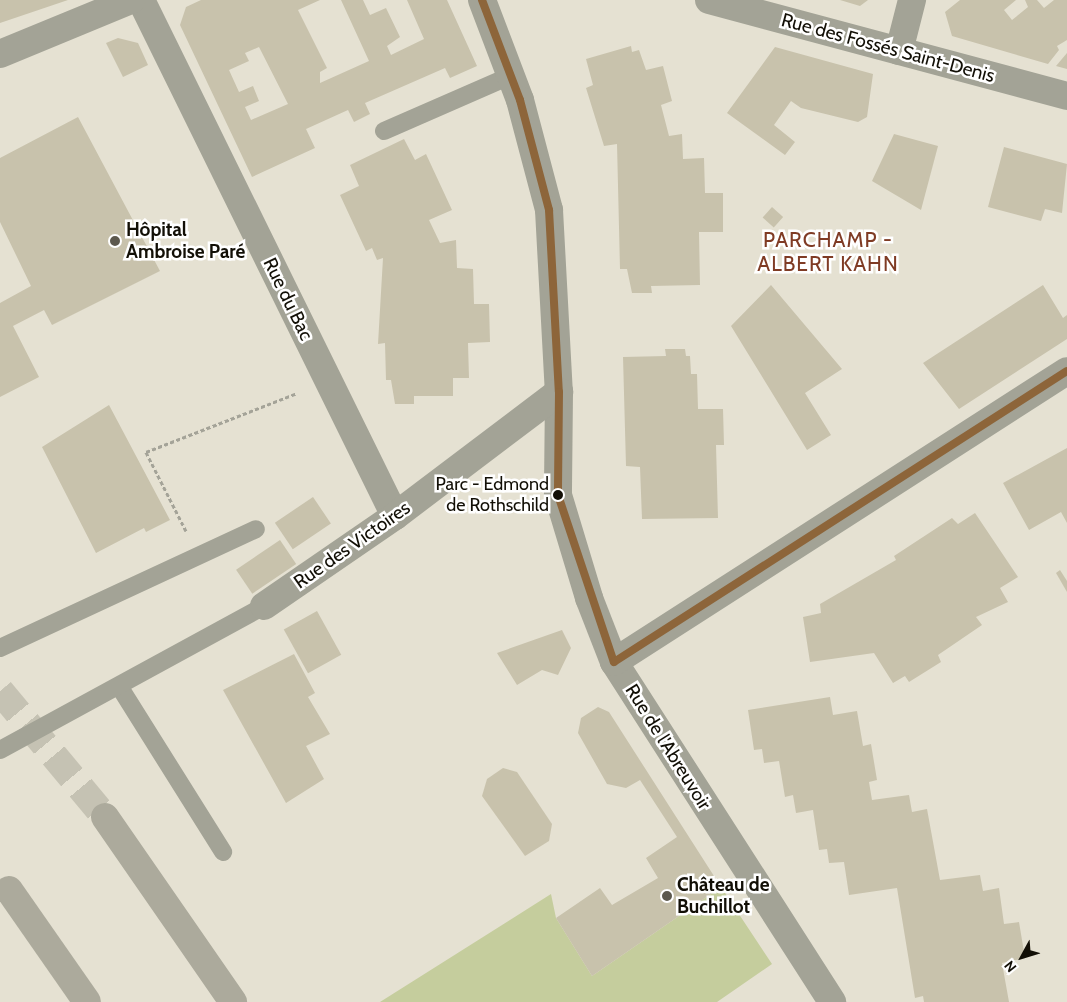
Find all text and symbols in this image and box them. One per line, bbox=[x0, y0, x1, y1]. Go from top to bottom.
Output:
street label: Rue des Fossés Saint-Denis bbox=[779, 9, 997, 87]
place label: Hôpital Ambroise Paré bbox=[126, 219, 245, 263]
district label: PARCHAMP - ALBERT KAHN bbox=[756, 227, 900, 277]
marker: Hôpital Ambroise Paré bbox=[108, 234, 122, 248]
street label: Rue du Bac bbox=[258, 254, 318, 344]
place label: Parc - Edmond de Rothschild bbox=[436, 474, 549, 516]
marker: Parc - Edmond de Rothschild bbox=[553, 490, 563, 500]
street label: Rue des Victoires bbox=[289, 496, 415, 594]
street label: Rue de l'Abreuvoir bbox=[620, 680, 716, 814]
place label: Château de Buchillot bbox=[677, 874, 769, 918]
marker: Château de Buchillot bbox=[661, 890, 673, 902]
north arrow bbox=[997, 932, 1047, 982]
text: N bbox=[1000, 957, 1020, 976]

